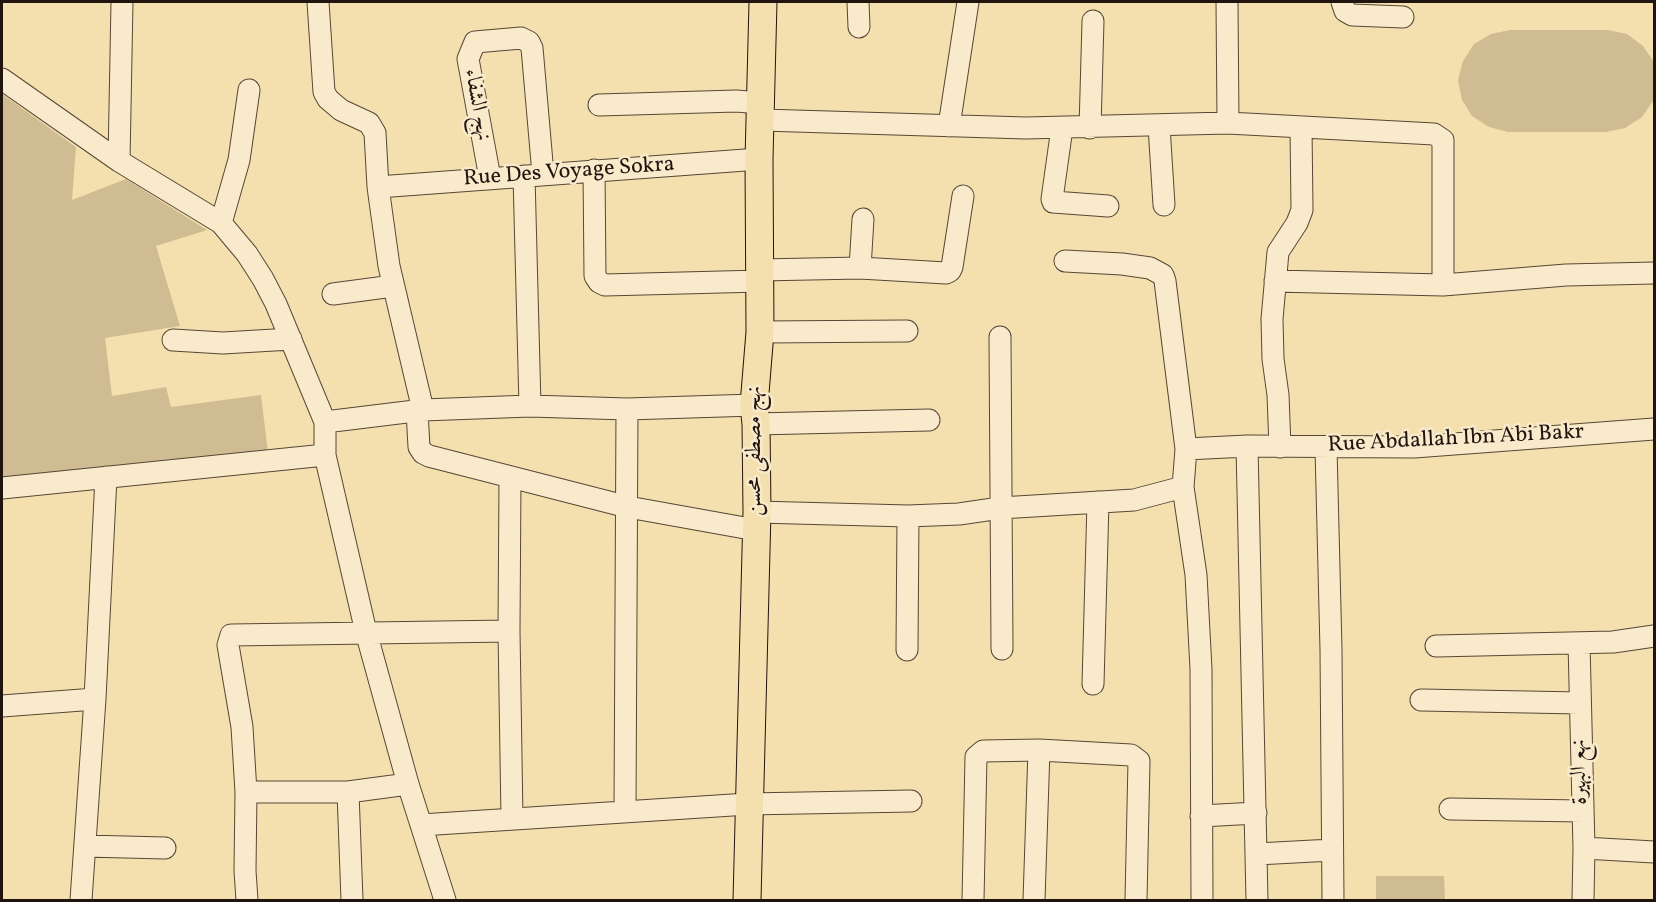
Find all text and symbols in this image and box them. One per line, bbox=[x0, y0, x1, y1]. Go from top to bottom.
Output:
street label: نهج الشفاء bbox=[457, 67, 495, 143]
street label: Rue Des Voyage Sokra bbox=[462, 152, 676, 194]
street label: نهج مصطفى محسن bbox=[743, 386, 769, 516]
street label: Rue Abdallah Ibn Abi Bakr bbox=[1327, 420, 1585, 460]
street label: نهع البهيرة bbox=[1567, 739, 1595, 805]

